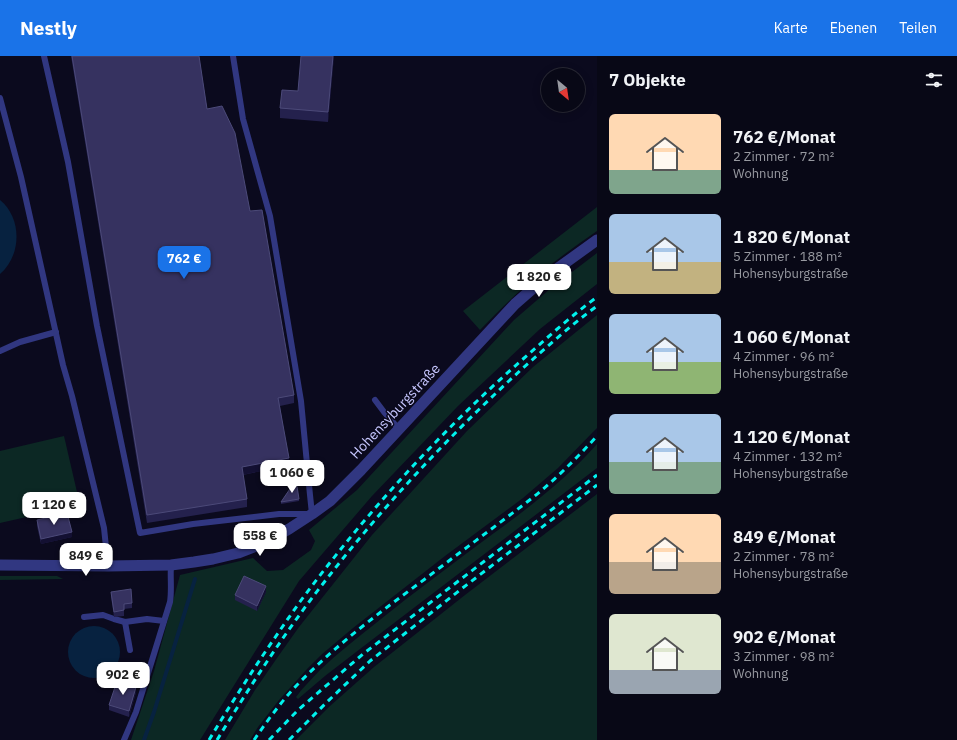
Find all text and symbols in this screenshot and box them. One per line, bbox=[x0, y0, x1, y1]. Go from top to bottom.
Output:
text: Nestly bbox=[20, 16, 77, 40]
text: Karte bbox=[774, 19, 808, 37]
text: Ebenen bbox=[830, 19, 877, 37]
text: Teilen bbox=[899, 19, 937, 37]
north arrow bbox=[541, 68, 585, 112]
map controls bbox=[541, 68, 585, 112]
text: 7 Objekte bbox=[609, 69, 686, 91]
icon: filters bbox=[923, 69, 945, 91]
text: 762 €/Monat bbox=[733, 126, 836, 148]
icon: home bbox=[641, 130, 689, 178]
text: 2 Zimmer · 72 m² bbox=[733, 148, 834, 165]
text: Wohnung bbox=[733, 165, 788, 182]
text: 1 820 €/Monat bbox=[733, 226, 850, 248]
icon: home bbox=[641, 230, 689, 278]
pin: 762 € bbox=[156, 246, 212, 280]
text: 5 Zimmer · 188 m² bbox=[733, 248, 842, 265]
text: 762 € bbox=[167, 250, 201, 267]
pin: 1 820 € bbox=[502, 264, 576, 298]
text: Hohensyburgstraße bbox=[733, 265, 848, 282]
text: 1 820 € bbox=[516, 268, 562, 285]
text: 1 060 €/Monat bbox=[733, 326, 850, 348]
icon: home bbox=[641, 330, 689, 378]
text: 4 Zimmer · 96 m² bbox=[733, 348, 834, 365]
street label: Hohensyburgstraße bbox=[346, 359, 444, 462]
text: Hohensyburgstraße bbox=[733, 365, 848, 382]
text: 1 120 €/Monat bbox=[733, 426, 850, 448]
icon: home bbox=[641, 430, 689, 478]
text: 4 Zimmer · 132 m² bbox=[733, 448, 842, 465]
pin: 1 060 € bbox=[255, 460, 329, 494]
text: 1 060 € bbox=[269, 464, 315, 481]
text: Hohensyburgstraße bbox=[733, 465, 848, 482]
pin: 1 120 € bbox=[17, 492, 91, 526]
text: 1 120 € bbox=[31, 496, 77, 513]
pin: 558 € bbox=[232, 523, 288, 557]
text: 849 €/Monat bbox=[733, 526, 836, 548]
text: 558 € bbox=[243, 527, 277, 544]
icon: home bbox=[641, 530, 689, 578]
pin: 849 € bbox=[58, 543, 114, 577]
text: 849 € bbox=[69, 547, 103, 564]
text: 2 Zimmer · 78 m² bbox=[733, 548, 834, 565]
text: Hohensyburgstraße bbox=[733, 565, 848, 582]
text: 902 €/Monat bbox=[733, 626, 836, 648]
icon: home bbox=[641, 630, 689, 678]
text: 3 Zimmer · 98 m² bbox=[733, 648, 834, 665]
pin: 902 € bbox=[95, 662, 151, 696]
text: Wohnung bbox=[733, 665, 788, 682]
text: 902 € bbox=[106, 666, 140, 683]

